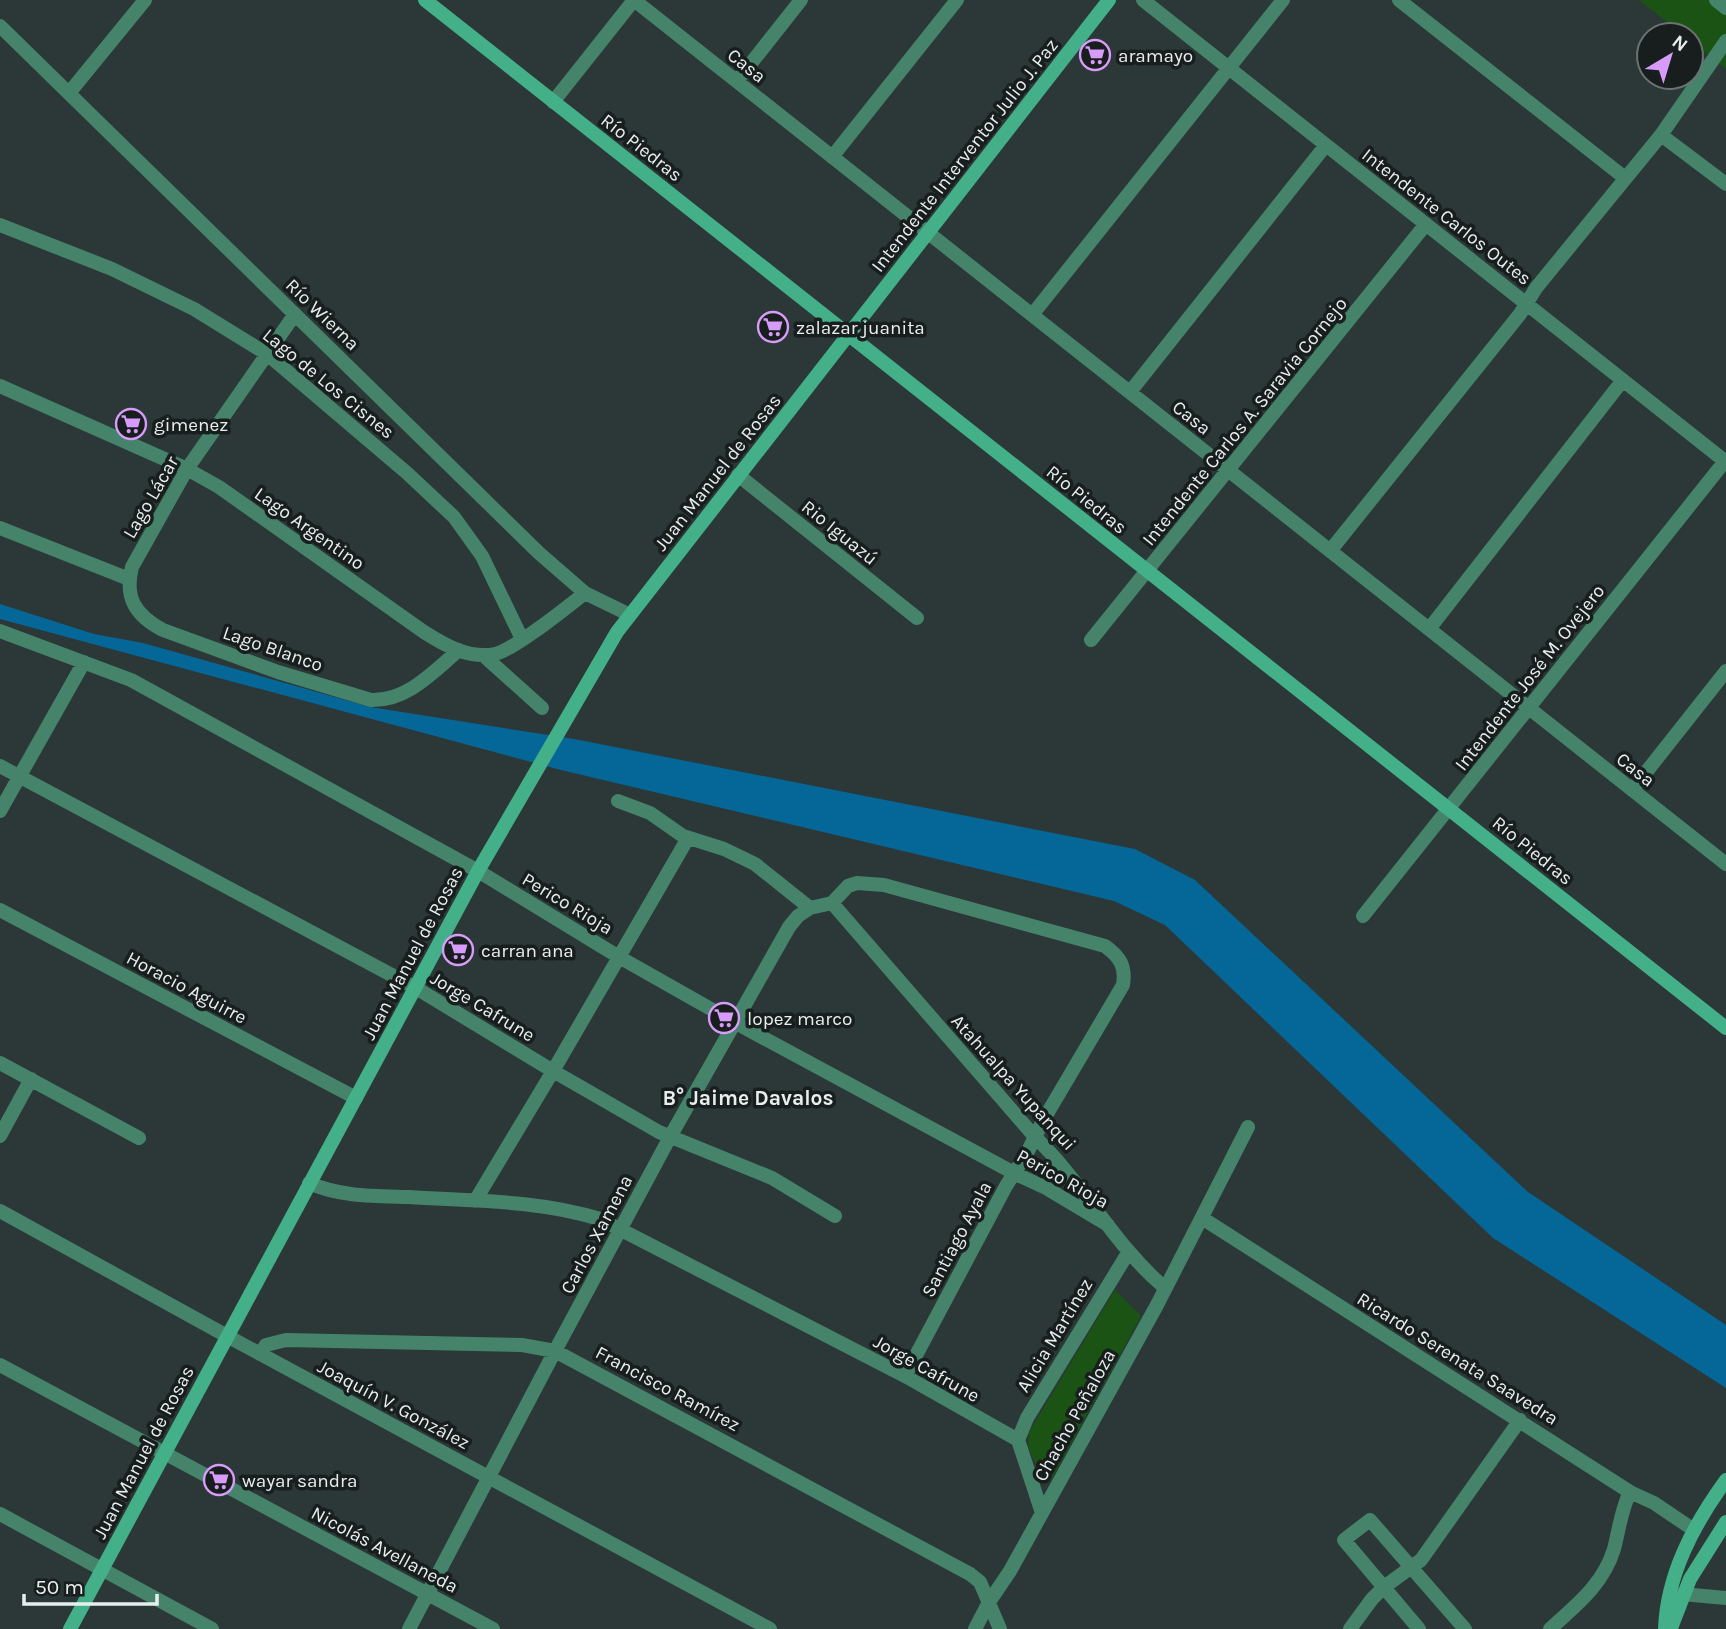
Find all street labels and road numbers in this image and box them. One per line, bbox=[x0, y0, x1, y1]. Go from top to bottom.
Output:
street label: Intendente Interventor Julio J. Paz bbox=[867, 35, 1063, 277]
street label: Casa bbox=[723, 44, 770, 88]
street label: Río Piedras bbox=[597, 109, 686, 186]
street label: Intendente Carlos Outes bbox=[1357, 144, 1535, 290]
street label: Río Wierna bbox=[281, 274, 364, 355]
street label: Intendente Carlos A. Saravia Cornejo bbox=[1138, 293, 1352, 550]
street label: Lago de Los Cisnes bbox=[258, 324, 399, 444]
street label: Juan Manuel de Rosas bbox=[650, 390, 786, 555]
street label: Casa bbox=[1168, 396, 1215, 440]
street label: Lago Lácar bbox=[118, 452, 183, 543]
street label: Río Piedras bbox=[1042, 461, 1131, 539]
street label: Lago Argentino bbox=[250, 483, 369, 575]
street label: Rio Iguazú bbox=[797, 496, 882, 570]
street label: Intendente José M. Ovejero bbox=[1450, 580, 1609, 775]
street label: Lago Blanco bbox=[220, 622, 326, 676]
street label: Casa bbox=[1612, 748, 1659, 792]
street label: Río Piedras bbox=[1488, 812, 1577, 890]
street label: Juan Manuel de Rosas bbox=[358, 863, 468, 1044]
street label: Perico Rioja bbox=[518, 868, 617, 939]
street label: Horacio Aguirre bbox=[123, 947, 250, 1029]
street label: Jorge Cafrune bbox=[426, 967, 539, 1047]
street label: Atahualpa Yupanqui bbox=[946, 1010, 1080, 1155]
street label: Perico Rioja bbox=[1013, 1145, 1112, 1213]
street label: Carlos Xamena bbox=[556, 1171, 637, 1298]
street label: Santiago Ayala bbox=[917, 1178, 997, 1301]
street label: Alicia Martínez bbox=[1012, 1275, 1097, 1396]
street label: Ricardo Serenata Saavedra bbox=[1353, 1288, 1562, 1430]
street label: Jorge Cafrune bbox=[870, 1331, 983, 1407]
street label: Francisco Ramírez bbox=[592, 1342, 743, 1436]
street label: Chacho Peñaloza bbox=[1030, 1346, 1120, 1485]
street label: Joaquín V. González bbox=[314, 1355, 473, 1454]
street label: Juan Manuel de Rosas bbox=[89, 1362, 199, 1543]
street label: Nicolás Avellaneda bbox=[307, 1502, 462, 1598]

